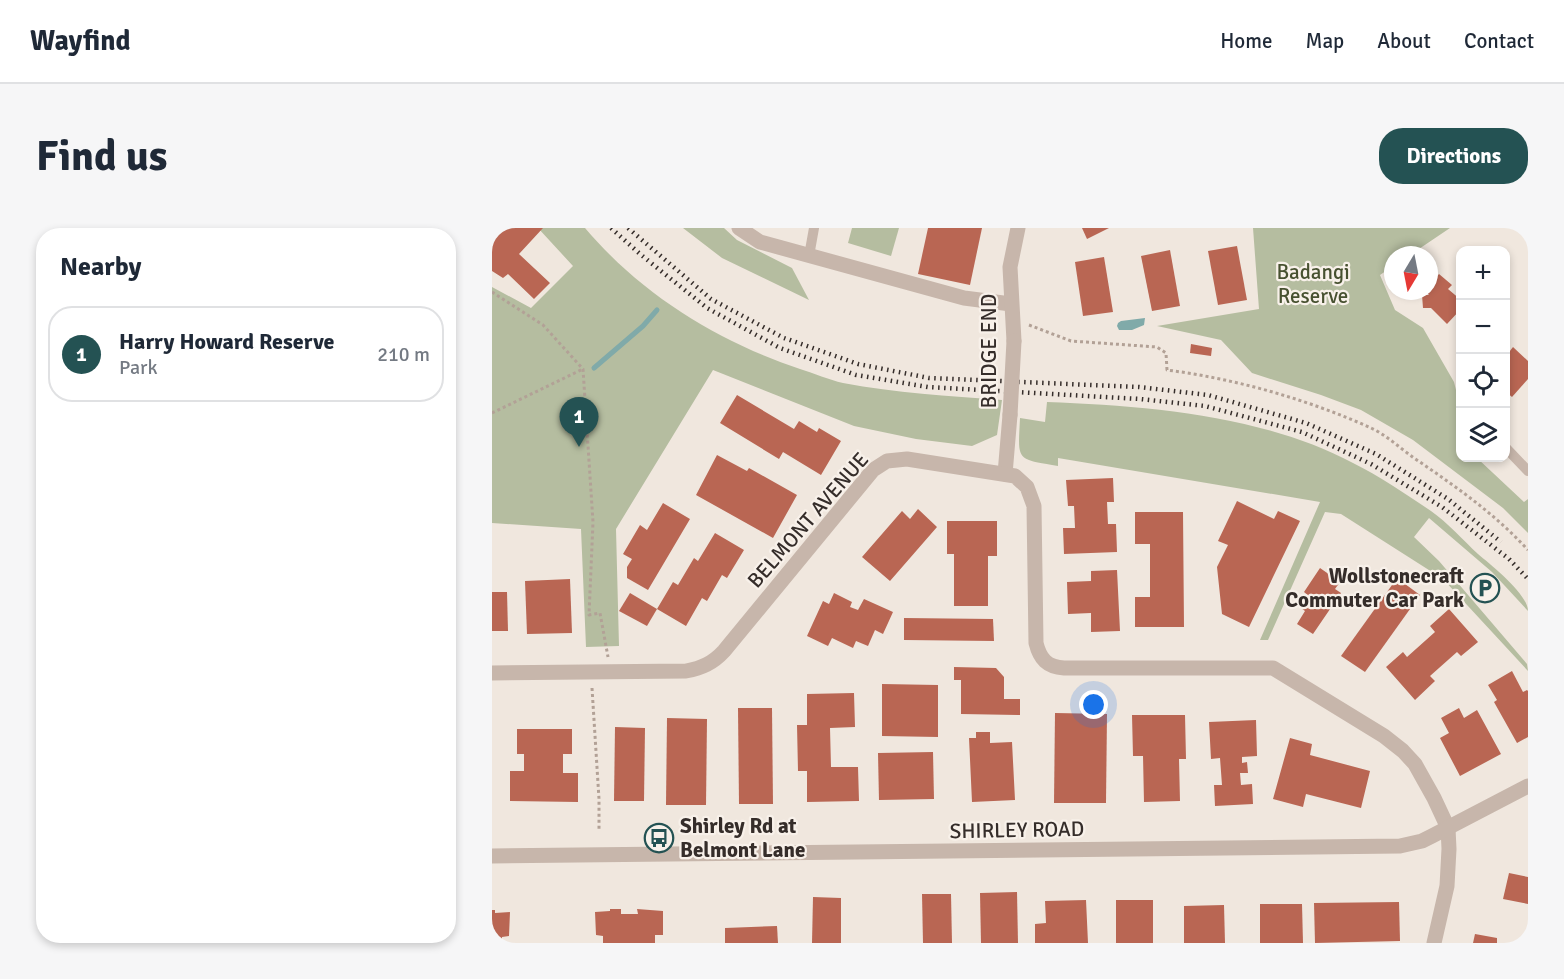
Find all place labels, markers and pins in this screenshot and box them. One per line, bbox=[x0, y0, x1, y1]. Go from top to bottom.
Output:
pin: 1 bbox=[560, 398, 598, 447]
place label: Wollstonecraft Commuter Car Park bbox=[1285, 563, 1465, 613]
parking icon: Wollstonecraft Commuter Car Park bbox=[1469, 572, 1501, 604]
place label: Shirley Rd at Belmont Lane bbox=[680, 813, 805, 863]
bus stop icon: Shirley Rd at Belmont Lane bbox=[643, 822, 675, 854]

